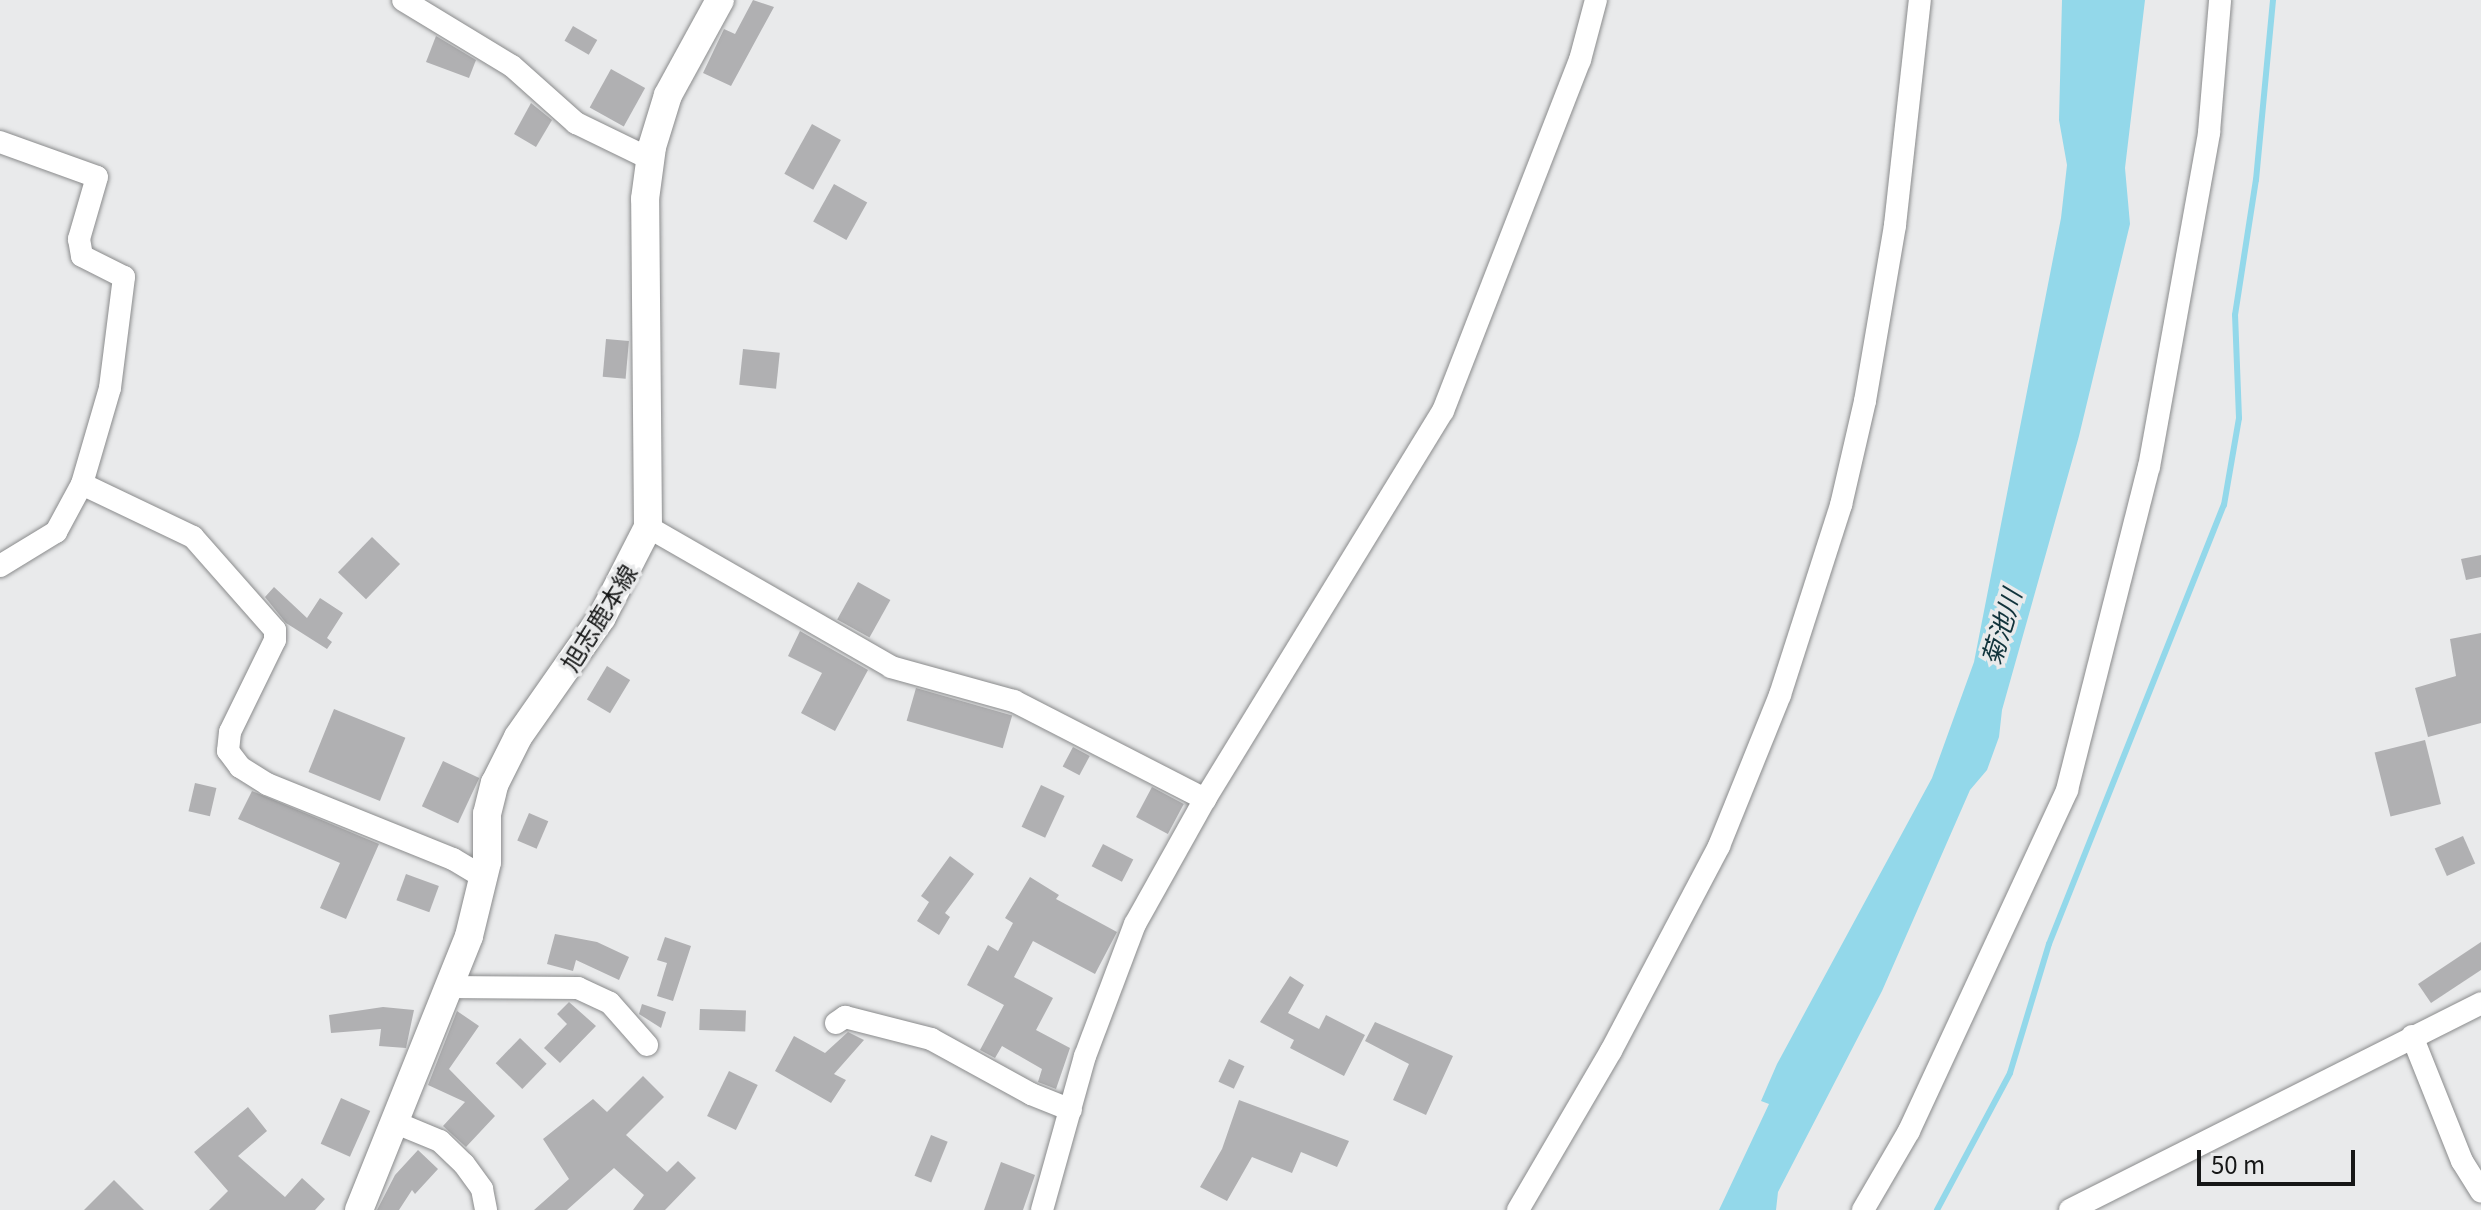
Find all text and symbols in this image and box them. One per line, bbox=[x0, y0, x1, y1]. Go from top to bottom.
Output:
street label: 旭志鹿本線 bbox=[554, 558, 642, 676]
water label: 菊池川 bbox=[1974, 585, 2026, 669]
scale bar bbox=[2201, 1134, 2359, 1184]
text: 50 m bbox=[2211, 1146, 2265, 1181]

